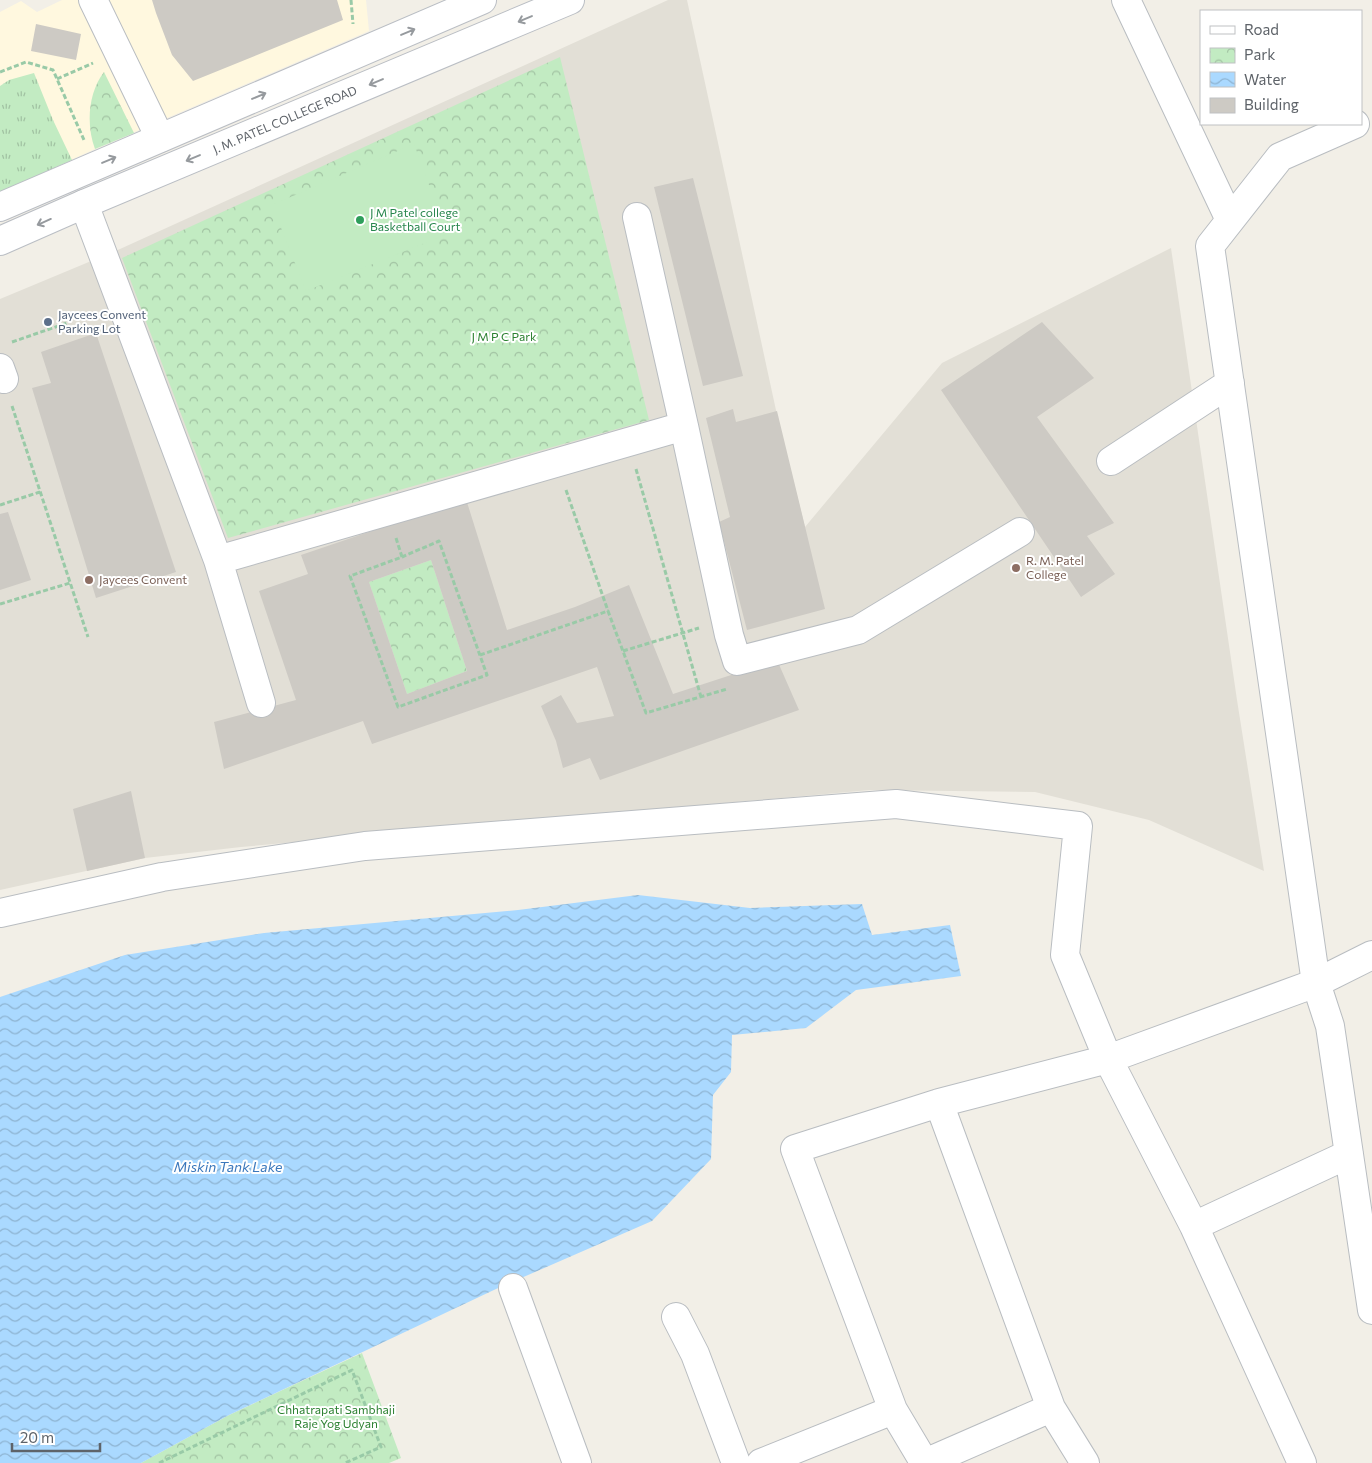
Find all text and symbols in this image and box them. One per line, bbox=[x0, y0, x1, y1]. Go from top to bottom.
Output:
legend bbox=[1200, 10, 1362, 125]
one-way arrow bbox=[518, 14, 533, 24]
text: Road bbox=[1244, 20, 1279, 38]
one-way arrow bbox=[400, 26, 415, 36]
text: Park bbox=[1244, 45, 1275, 63]
text: Water bbox=[1244, 70, 1286, 88]
one-way arrow bbox=[369, 77, 384, 87]
street label: J. M. PATEL COLLEGE ROAD bbox=[211, 82, 359, 157]
one-way arrow bbox=[251, 90, 266, 99]
text: Building bbox=[1244, 95, 1299, 113]
one-way arrow bbox=[101, 155, 116, 164]
one-way arrow bbox=[186, 155, 201, 164]
place label: J M Patel college Basketball Court bbox=[370, 205, 461, 233]
marker: J M Patel college Basketball Court bbox=[354, 214, 366, 226]
one-way arrow bbox=[37, 217, 52, 227]
place label: Jaycees Convent Parking Lot bbox=[58, 307, 146, 335]
marker: Jaycees Convent Parking Lot bbox=[42, 316, 54, 328]
park label: J M P C Park bbox=[471, 329, 537, 344]
place label: R. M. Patel College bbox=[1026, 553, 1084, 581]
marker: R. M. Patel College bbox=[1010, 562, 1022, 574]
place label: Jaycees Convent bbox=[99, 572, 187, 587]
marker: Jaycees Convent bbox=[83, 574, 95, 586]
water label: Miskin Tank Lake bbox=[174, 1158, 283, 1175]
park label: Chhatrapati Sambhaji Raje Yog Udyan bbox=[277, 1402, 395, 1430]
scale bar bbox=[12, 1420, 100, 1452]
text: 20 m bbox=[20, 1428, 54, 1446]

